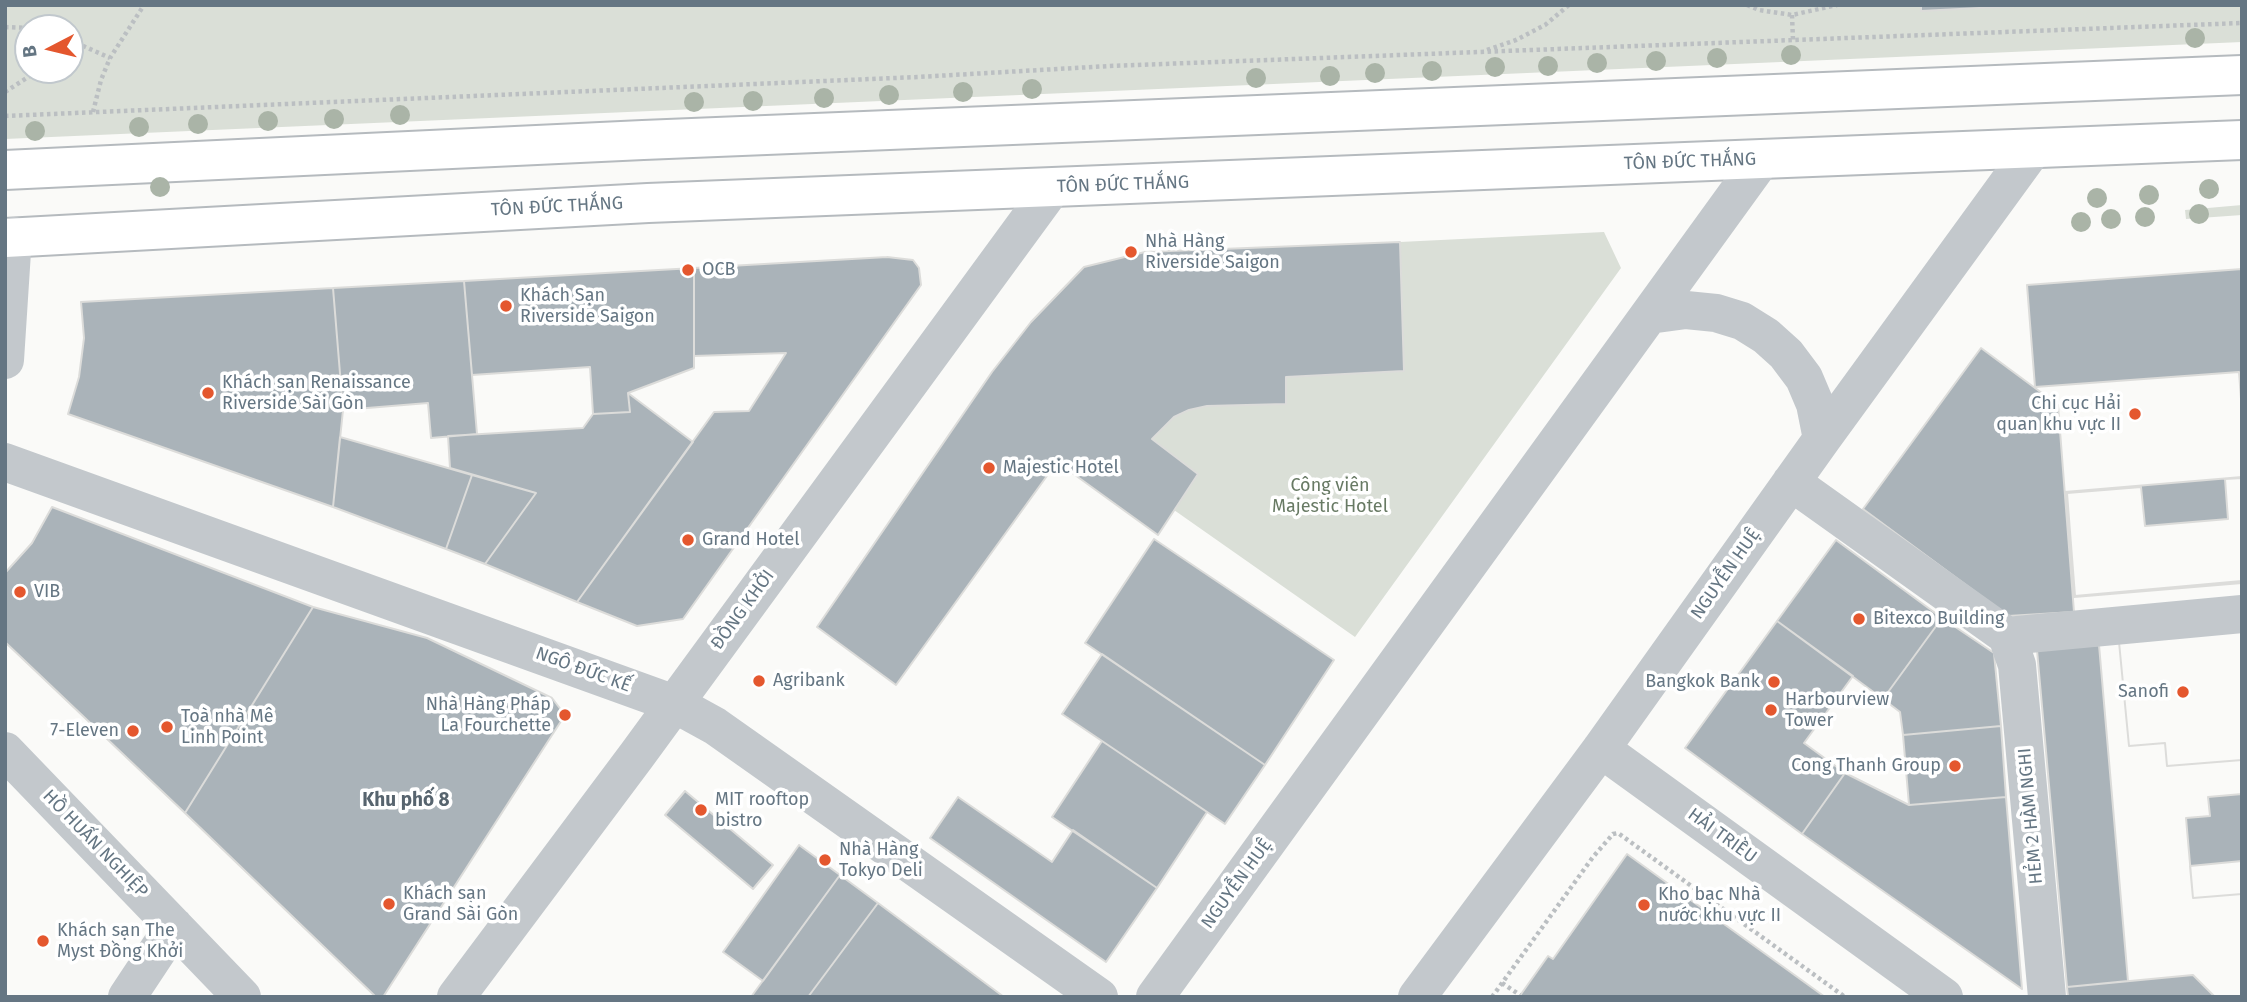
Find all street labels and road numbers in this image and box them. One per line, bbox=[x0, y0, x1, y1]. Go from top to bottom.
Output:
street label: TÔN ÐỨC THẮNG bbox=[1623, 149, 1757, 175]
street label: TÔN ÐỨC THẮNG bbox=[1056, 172, 1190, 198]
street label: TÔN ÐỨC THẮNG bbox=[490, 193, 624, 221]
street label: NGUYỄN HUỆ bbox=[1687, 524, 1765, 624]
street label: ÐỒNG KHỞI bbox=[707, 566, 779, 654]
street label: NGÔ ÐỨC KẾ bbox=[532, 643, 634, 697]
street label: HẺM 2 HÀM NGHI bbox=[2014, 747, 2048, 885]
street label: HỒ HUẤN NGHIỆP bbox=[38, 785, 152, 903]
street label: HẢI TRIỀU bbox=[1683, 804, 1761, 868]
street label: NGUYỄN HUỆ bbox=[1197, 835, 1277, 933]

